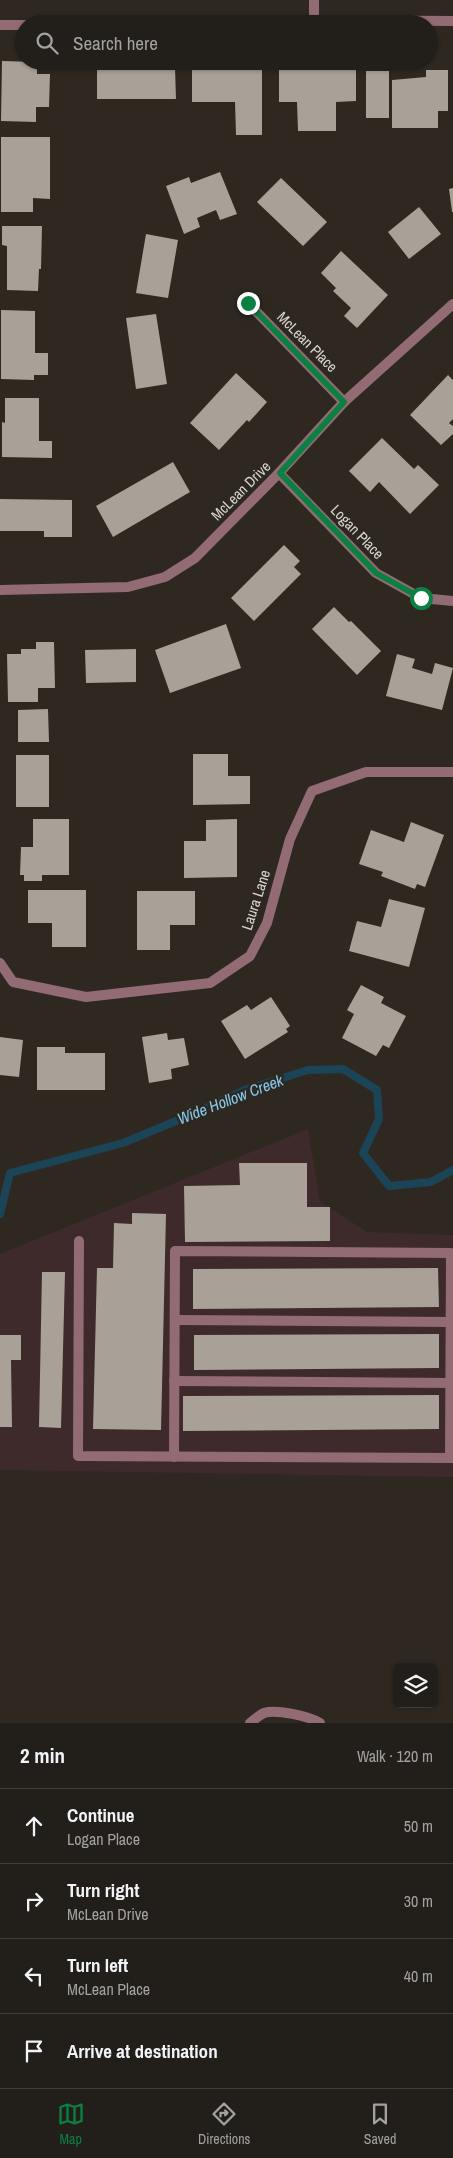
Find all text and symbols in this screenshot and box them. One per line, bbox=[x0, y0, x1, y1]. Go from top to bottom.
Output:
search box bbox=[15, 15, 438, 70]
icon: search bbox=[33, 29, 61, 57]
text: Search here bbox=[73, 30, 158, 56]
route end bbox=[237, 292, 260, 315]
street label: McLean Place bbox=[272, 307, 342, 377]
street label: McLean Drive bbox=[206, 456, 275, 525]
street label: Logan Place bbox=[326, 500, 389, 564]
route start bbox=[410, 587, 433, 610]
street label: Laura Lane bbox=[236, 867, 275, 933]
water label: Wide Hollow Creek bbox=[174, 1069, 287, 1129]
map controls bbox=[393, 1663, 438, 1708]
button: layers bbox=[393, 1663, 438, 1708]
text: 2 min bbox=[20, 1741, 65, 1770]
text: Walk · 120 m bbox=[357, 1745, 433, 1767]
text: Continue bbox=[67, 1802, 135, 1828]
icon: ahead bbox=[20, 1812, 48, 1840]
text: 50 m bbox=[404, 1815, 433, 1837]
text: Logan Place bbox=[67, 1828, 140, 1850]
text: Turn right bbox=[67, 1877, 139, 1903]
icon: right bbox=[20, 1887, 48, 1915]
text: 30 m bbox=[404, 1890, 433, 1912]
text: McLean Drive bbox=[67, 1903, 149, 1925]
text: Turn left bbox=[67, 1952, 128, 1978]
icon: left bbox=[20, 1962, 48, 1990]
text: 40 m bbox=[404, 1965, 433, 1987]
text: McLean Place bbox=[67, 1978, 150, 2000]
icon: arrive bbox=[20, 2037, 48, 2065]
text: Arrive at destination bbox=[67, 2038, 218, 2064]
tab: Map bbox=[57, 2100, 85, 2148]
tab: Directions bbox=[198, 2100, 250, 2148]
tab: Saved bbox=[364, 2100, 396, 2148]

